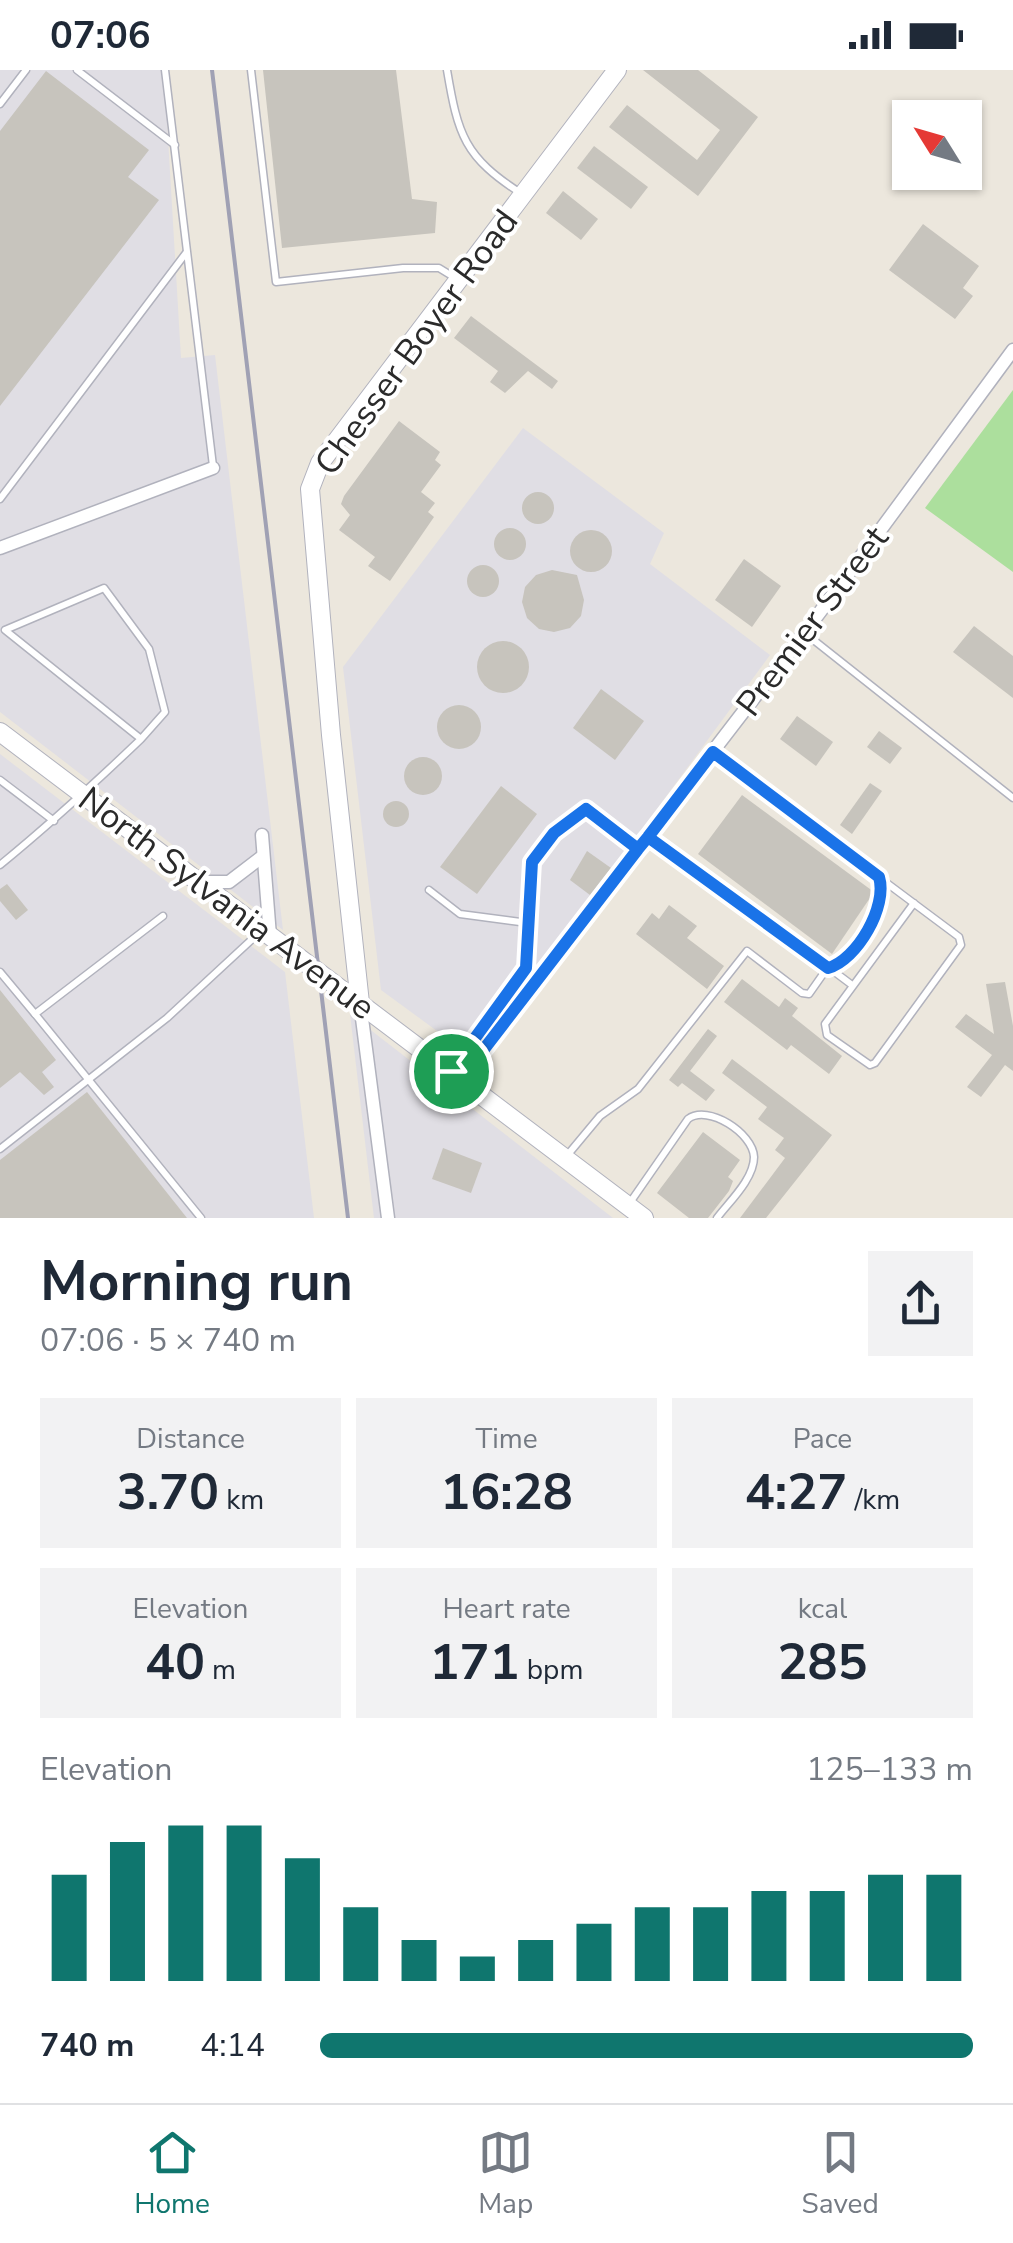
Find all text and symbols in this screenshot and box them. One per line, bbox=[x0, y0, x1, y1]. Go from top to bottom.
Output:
text: 07:06 bbox=[50, 10, 151, 61]
north arrow bbox=[892, 100, 982, 190]
map controls bbox=[892, 100, 982, 190]
street label: Chesser Boyer Road bbox=[304, 200, 529, 485]
street label: Premier Street bbox=[725, 516, 900, 726]
street label: North Sylvania Avenue bbox=[69, 776, 385, 1031]
pin bbox=[409, 1029, 494, 1114]
icon: arrive bbox=[424, 1044, 479, 1099]
text: Morning run bbox=[40, 1244, 353, 1319]
button: share bbox=[868, 1251, 973, 1356]
text: 07:06 · 5 × 740 m bbox=[40, 1319, 296, 1362]
text: Distance bbox=[136, 1420, 245, 1458]
text: Time bbox=[475, 1420, 538, 1458]
text: Pace bbox=[793, 1420, 852, 1458]
text: 3.70 bbox=[117, 1458, 219, 1527]
text: 16:28 bbox=[440, 1458, 573, 1527]
text: 4:27 bbox=[745, 1458, 847, 1527]
text: km bbox=[219, 1481, 264, 1519]
text: /km bbox=[847, 1481, 900, 1519]
text: Elevation bbox=[133, 1590, 248, 1628]
text: Heart rate bbox=[442, 1590, 571, 1628]
text: kcal bbox=[798, 1590, 847, 1628]
text: 40 bbox=[145, 1628, 205, 1697]
text: 171 bbox=[430, 1628, 520, 1697]
text: 285 bbox=[778, 1628, 868, 1697]
text: m bbox=[205, 1651, 236, 1689]
text: bpm bbox=[520, 1651, 583, 1689]
text: Elevation bbox=[40, 1748, 173, 1791]
text: 125–133 m bbox=[806, 1748, 973, 1791]
text: 740 m bbox=[40, 2024, 134, 2067]
text: 4:14 bbox=[200, 2024, 265, 2067]
tab: Home bbox=[134, 2125, 210, 2223]
tab: Map bbox=[478, 2125, 533, 2223]
tab: Saved bbox=[801, 2125, 879, 2223]

